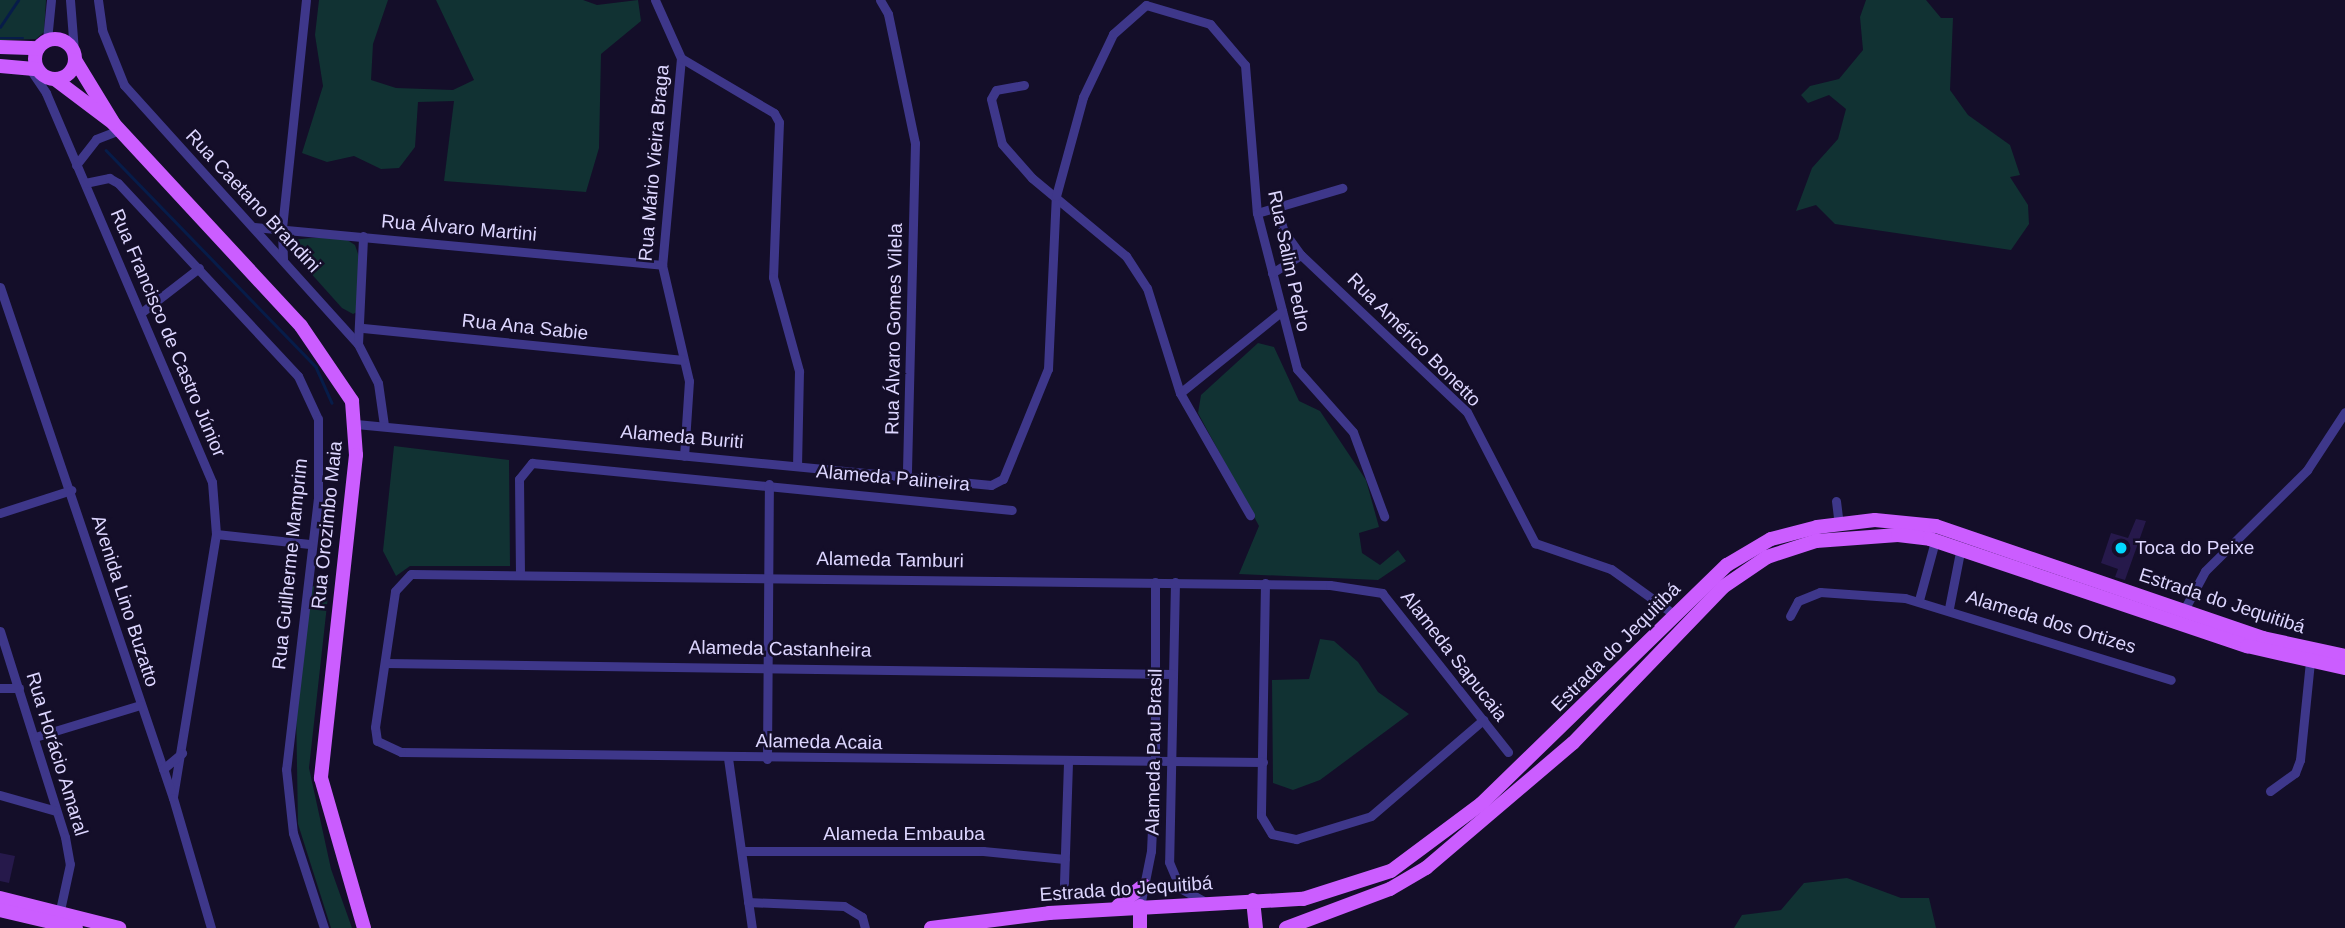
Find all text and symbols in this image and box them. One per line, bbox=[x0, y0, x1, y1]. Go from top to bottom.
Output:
street label: Rua Mário Vieira Braga bbox=[634, 64, 674, 262]
street label: Rua Caetano Brandini bbox=[181, 125, 325, 277]
street label: Rua Salim Pedro bbox=[1263, 188, 1315, 334]
street label: Rua Francisco de Castro Júnior bbox=[105, 206, 231, 460]
street label: Rua Álvaro Martini bbox=[380, 210, 538, 246]
street label: Rua Álvaro Gomes Vilela bbox=[881, 223, 907, 435]
street label: Rua Américo Bonetto bbox=[1342, 268, 1486, 412]
street label: Rua Ana Sabie bbox=[460, 309, 590, 345]
street label: Alameda Buriti bbox=[619, 420, 745, 454]
street label: Rua Orozimbo Maia bbox=[307, 440, 347, 610]
street label: Rua Guilherme Mamprim bbox=[268, 457, 312, 671]
street label: Alameda Paiineira bbox=[815, 460, 971, 496]
street label: Avenida Lino Buzatto bbox=[86, 512, 164, 690]
place label: Toca do Peixe bbox=[2135, 537, 2254, 559]
marker: Toca do Peixe bbox=[2113, 540, 2129, 556]
street label: Alameda Tamburi bbox=[816, 547, 964, 573]
street label: Estrada do Jequitibá bbox=[2136, 563, 2308, 639]
street label: Estrada do Jequitibá bbox=[1547, 578, 1685, 716]
street label: Alameda dos Ortizes bbox=[1963, 585, 2139, 659]
street label: Alameda Sapucaia bbox=[1396, 586, 1512, 726]
street label: Alameda Castanheira bbox=[688, 636, 872, 662]
street label: Alameda Pau Brasil bbox=[1141, 668, 1167, 836]
street label: Rua Horácio Amaral bbox=[21, 669, 93, 839]
street label: Alameda Acaia bbox=[755, 729, 883, 755]
street label: Alameda Embauba bbox=[823, 823, 985, 845]
street label: Estrada do Jequitibá bbox=[1039, 872, 1213, 906]

